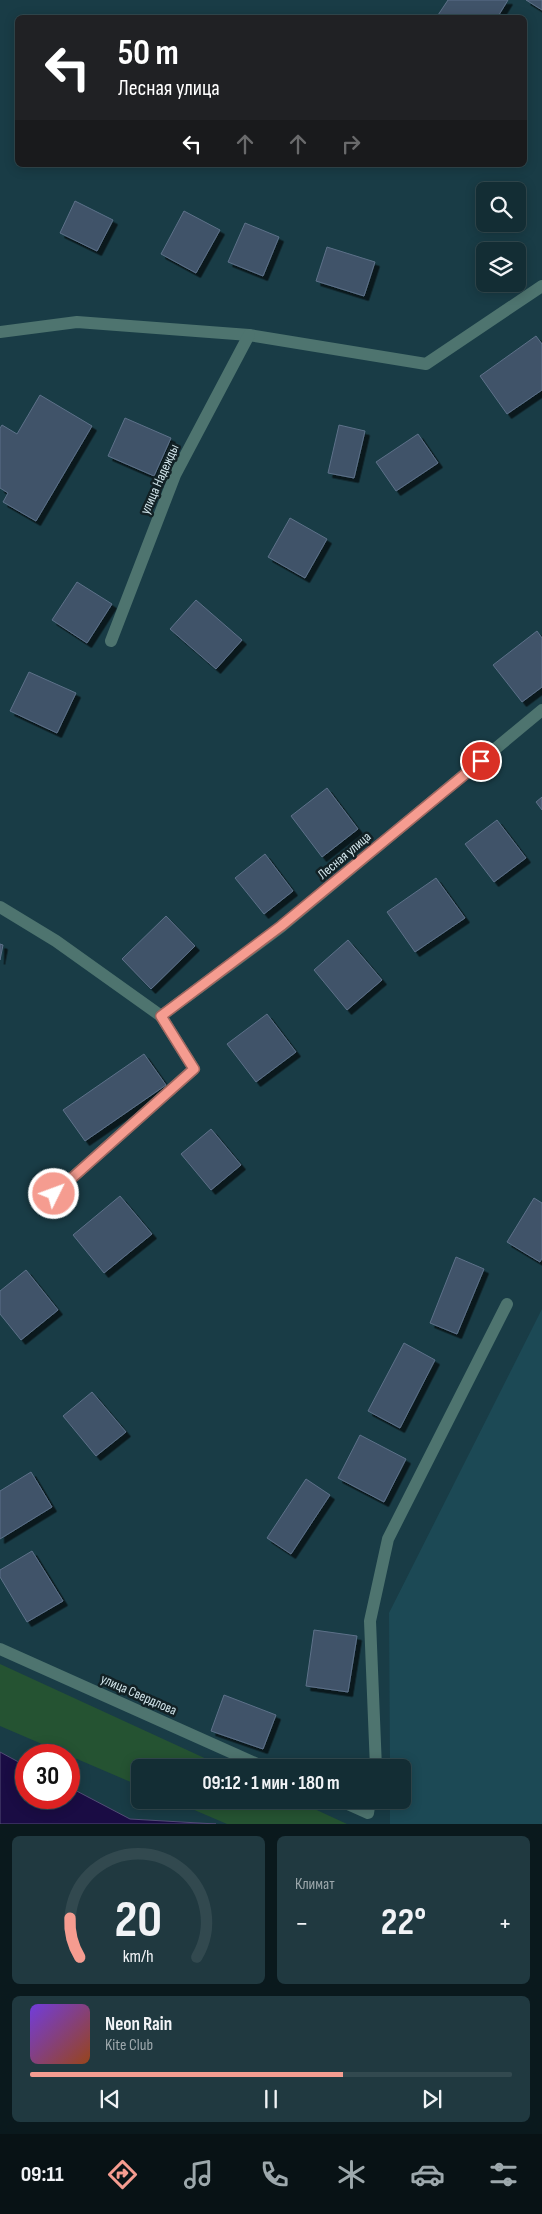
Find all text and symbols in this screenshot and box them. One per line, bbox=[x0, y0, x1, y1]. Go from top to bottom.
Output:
text: 50 m bbox=[118, 32, 179, 75]
icon: left bbox=[35, 35, 100, 100]
text: Лесная улица bbox=[118, 75, 220, 102]
icon: left bbox=[178, 130, 206, 158]
icon: ahead bbox=[231, 130, 259, 158]
icon: ahead bbox=[284, 130, 312, 158]
icon: right bbox=[337, 130, 365, 158]
map controls bbox=[476, 182, 526, 292]
button: search bbox=[476, 182, 526, 232]
button: layers bbox=[476, 242, 526, 292]
street label: улица Надежды bbox=[136, 441, 182, 517]
pin bbox=[460, 740, 502, 782]
icon: arrive bbox=[467, 747, 495, 775]
street label: Лесная улица bbox=[314, 828, 375, 883]
position arrow bbox=[27, 1167, 79, 1219]
street label: улица Свердлова bbox=[98, 1670, 179, 1719]
speed limit sign: 30 bbox=[15, 1744, 80, 1809]
text: 09:12 · 1 мин · 180 m bbox=[202, 1772, 340, 1795]
text: Климат bbox=[295, 1875, 335, 1894]
text: 20 bbox=[115, 1889, 162, 1952]
text: 22° bbox=[381, 1900, 426, 1945]
text: − bbox=[295, 1907, 309, 1940]
text: + bbox=[498, 1907, 512, 1940]
text: km/h bbox=[123, 1946, 154, 1967]
text: Neon Rain bbox=[105, 2013, 172, 2036]
text: Kite Club bbox=[105, 2036, 153, 2055]
icon: previous bbox=[96, 2085, 124, 2113]
icon: pause bbox=[257, 2085, 285, 2113]
icon: next bbox=[418, 2085, 446, 2113]
icon: directions bbox=[105, 2157, 140, 2192]
icon: music bbox=[181, 2157, 216, 2192]
icon: phone bbox=[257, 2157, 292, 2192]
icon: climate bbox=[334, 2157, 369, 2192]
icon: car bbox=[410, 2157, 445, 2192]
icon: filters bbox=[486, 2157, 521, 2192]
text: 09:11 bbox=[21, 2161, 64, 2188]

